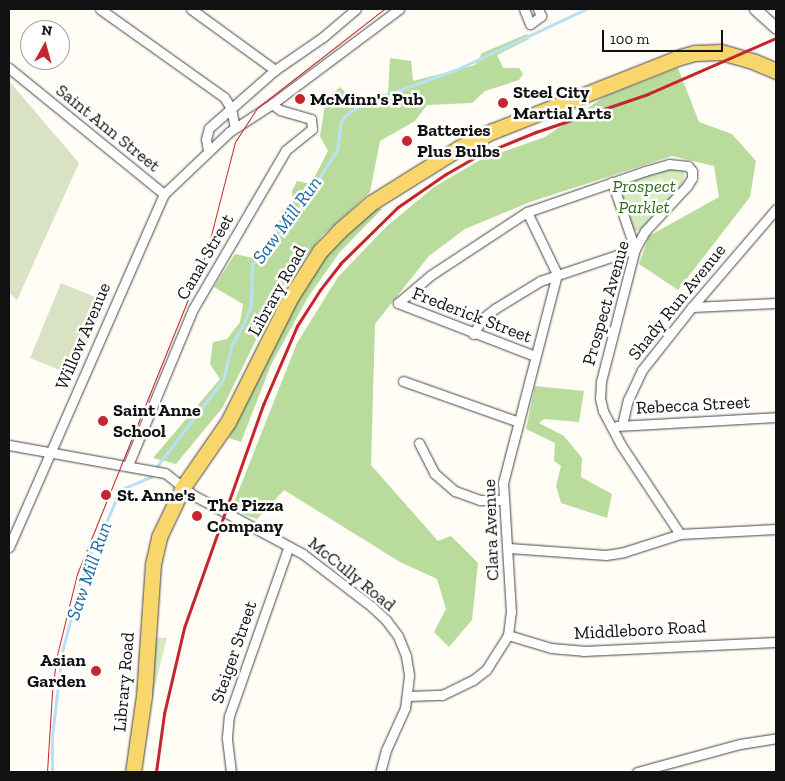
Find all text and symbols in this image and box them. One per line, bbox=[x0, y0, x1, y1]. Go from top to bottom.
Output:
north arrow bbox=[20, 20, 70, 70]
scale bar bbox=[605, 20, 726, 52]
text: N bbox=[40, 22, 53, 40]
text: 100 m bbox=[610, 30, 649, 48]
street label: Saint Ann Street bbox=[51, 79, 165, 177]
place label: Steel City Martial Arts bbox=[513, 82, 612, 125]
place label: McMinn's Pub bbox=[310, 88, 423, 110]
marker: McMinn's Pub bbox=[294, 93, 306, 105]
marker: Steel City Martial Arts bbox=[497, 97, 509, 109]
place label: Batteries Plus Bulbs bbox=[417, 120, 500, 162]
marker: Batteries Plus Bulbs bbox=[401, 135, 413, 147]
water label: Saw Mill Run bbox=[248, 172, 326, 268]
park label: Prospect Parklet bbox=[612, 176, 676, 218]
street label: Canal Street bbox=[172, 210, 238, 304]
street label: Prospect Avenue bbox=[578, 238, 634, 368]
street label: Shady Run Avenue bbox=[623, 239, 731, 365]
street label: Library Road bbox=[243, 242, 311, 340]
street label: Willow Avenue bbox=[51, 279, 115, 393]
street label: Frederick Street bbox=[409, 282, 535, 348]
street label: Rebecca Street bbox=[635, 391, 751, 419]
place label: Saint Anne School bbox=[113, 400, 201, 442]
marker: Saint Anne School bbox=[97, 415, 109, 427]
street label: Clara Avenue bbox=[478, 478, 504, 582]
place label: St. Anne's bbox=[117, 484, 196, 506]
marker: St. Anne's bbox=[99, 488, 113, 502]
place label: The Pizza Company bbox=[207, 495, 284, 538]
marker: The Pizza Company bbox=[191, 510, 203, 522]
water label: Saw Mill Run bbox=[62, 519, 116, 623]
street label: McCully Road bbox=[304, 532, 400, 616]
street label: Steiger Street bbox=[206, 598, 262, 706]
street label: Middleboro Road bbox=[573, 616, 707, 644]
street label: Library Road bbox=[109, 631, 139, 733]
place label: Asian Garden bbox=[27, 650, 86, 692]
marker: Asian Garden bbox=[90, 665, 102, 677]

